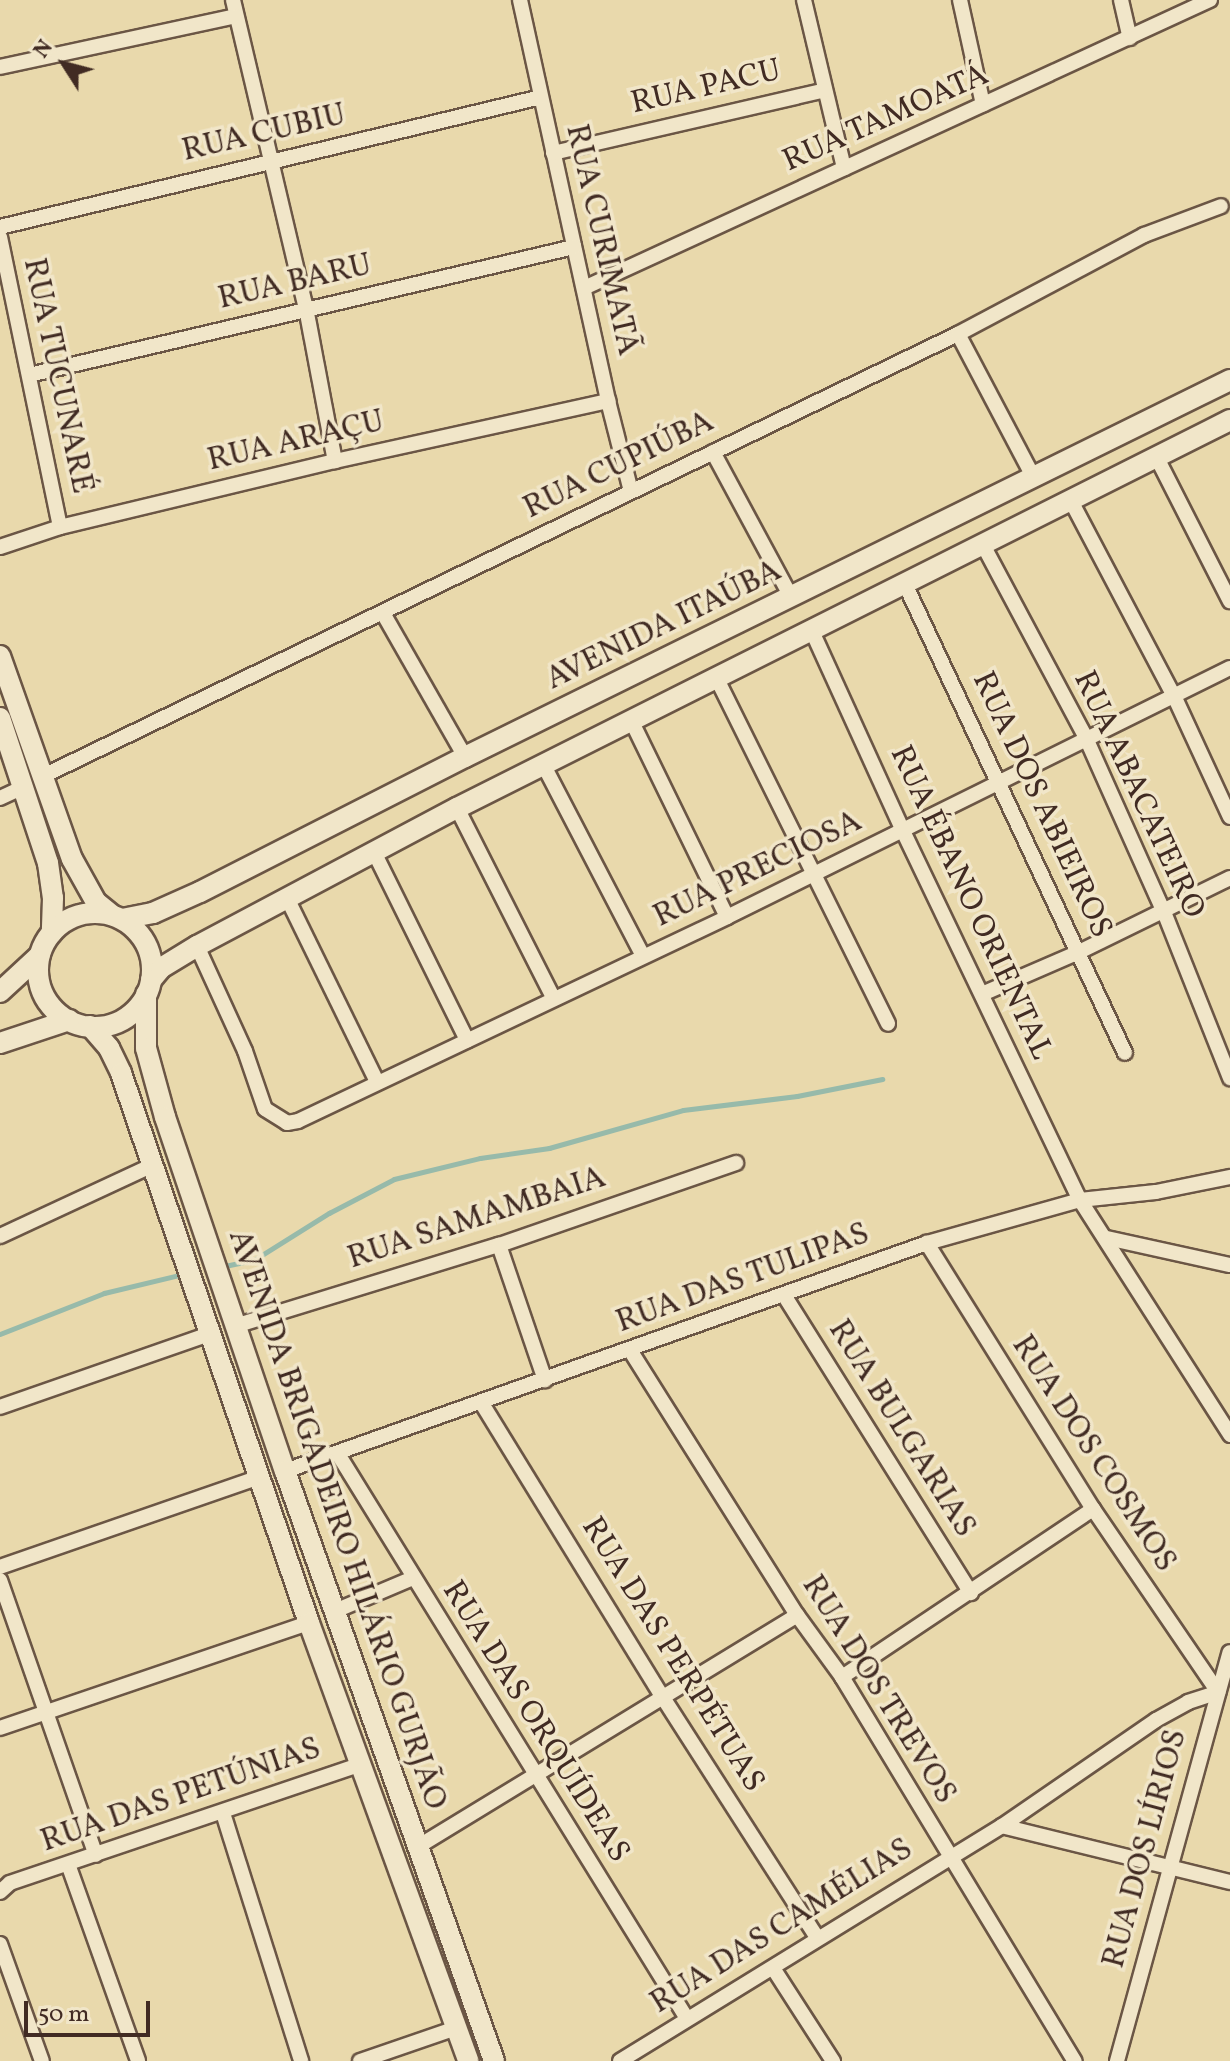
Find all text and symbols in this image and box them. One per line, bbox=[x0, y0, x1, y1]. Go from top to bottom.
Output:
north arrow bbox=[24, 24, 104, 104]
text: N bbox=[27, 34, 61, 65]
street label: RUA PACU bbox=[627, 52, 785, 124]
street label: RUA TAMOATÁ bbox=[777, 56, 995, 182]
street label: RUA CUBIU bbox=[179, 97, 349, 171]
street label: RUA CURIMATÃ bbox=[556, 121, 646, 359]
street label: RUA BARU bbox=[215, 247, 375, 319]
street label: RUA TUCUNARÉ bbox=[13, 254, 101, 498]
street label: RUA ARAÇU bbox=[204, 403, 388, 481]
street label: RUA CUPIÚBA bbox=[518, 403, 720, 529]
street label: AVENIDA ITAÚBA bbox=[540, 552, 788, 700]
street label: RUA ABACATEIRO bbox=[1064, 665, 1212, 925]
street label: RUA DOS ABIEIROS bbox=[962, 666, 1120, 944]
street label: RUA ÉBANO ORIENTAL bbox=[880, 740, 1060, 1066]
street label: RUA PRECIOSA bbox=[648, 803, 868, 937]
street label: RUA SAMAMBAIA bbox=[343, 1159, 611, 1279]
street label: RUA DAS TULIPAS bbox=[611, 1215, 875, 1343]
street label: AVENIDA BRIGADEIRO HILÁRIO GURJÃO bbox=[218, 1225, 454, 1815]
street label: RUA BULGARIAS bbox=[819, 1313, 983, 1545]
street label: RUA DOS COSMOS bbox=[1002, 1329, 1184, 1579]
street label: RUA DAS PERPÉTUAS bbox=[572, 1511, 772, 1799]
street label: RUA DOS TREVOS bbox=[792, 1568, 964, 1812]
street label: RUA DAS ORQUÍDEAS bbox=[433, 1574, 637, 1870]
street label: RUA DOS LÍRIOS bbox=[1096, 1725, 1196, 1973]
street label: RUA DAS PETÚNIAS bbox=[36, 1730, 326, 1862]
street label: RUA DAS CAMÉLIAS bbox=[644, 1831, 920, 2023]
scale bar bbox=[28, 1985, 154, 2035]
text: 50 m bbox=[38, 1998, 90, 2032]

